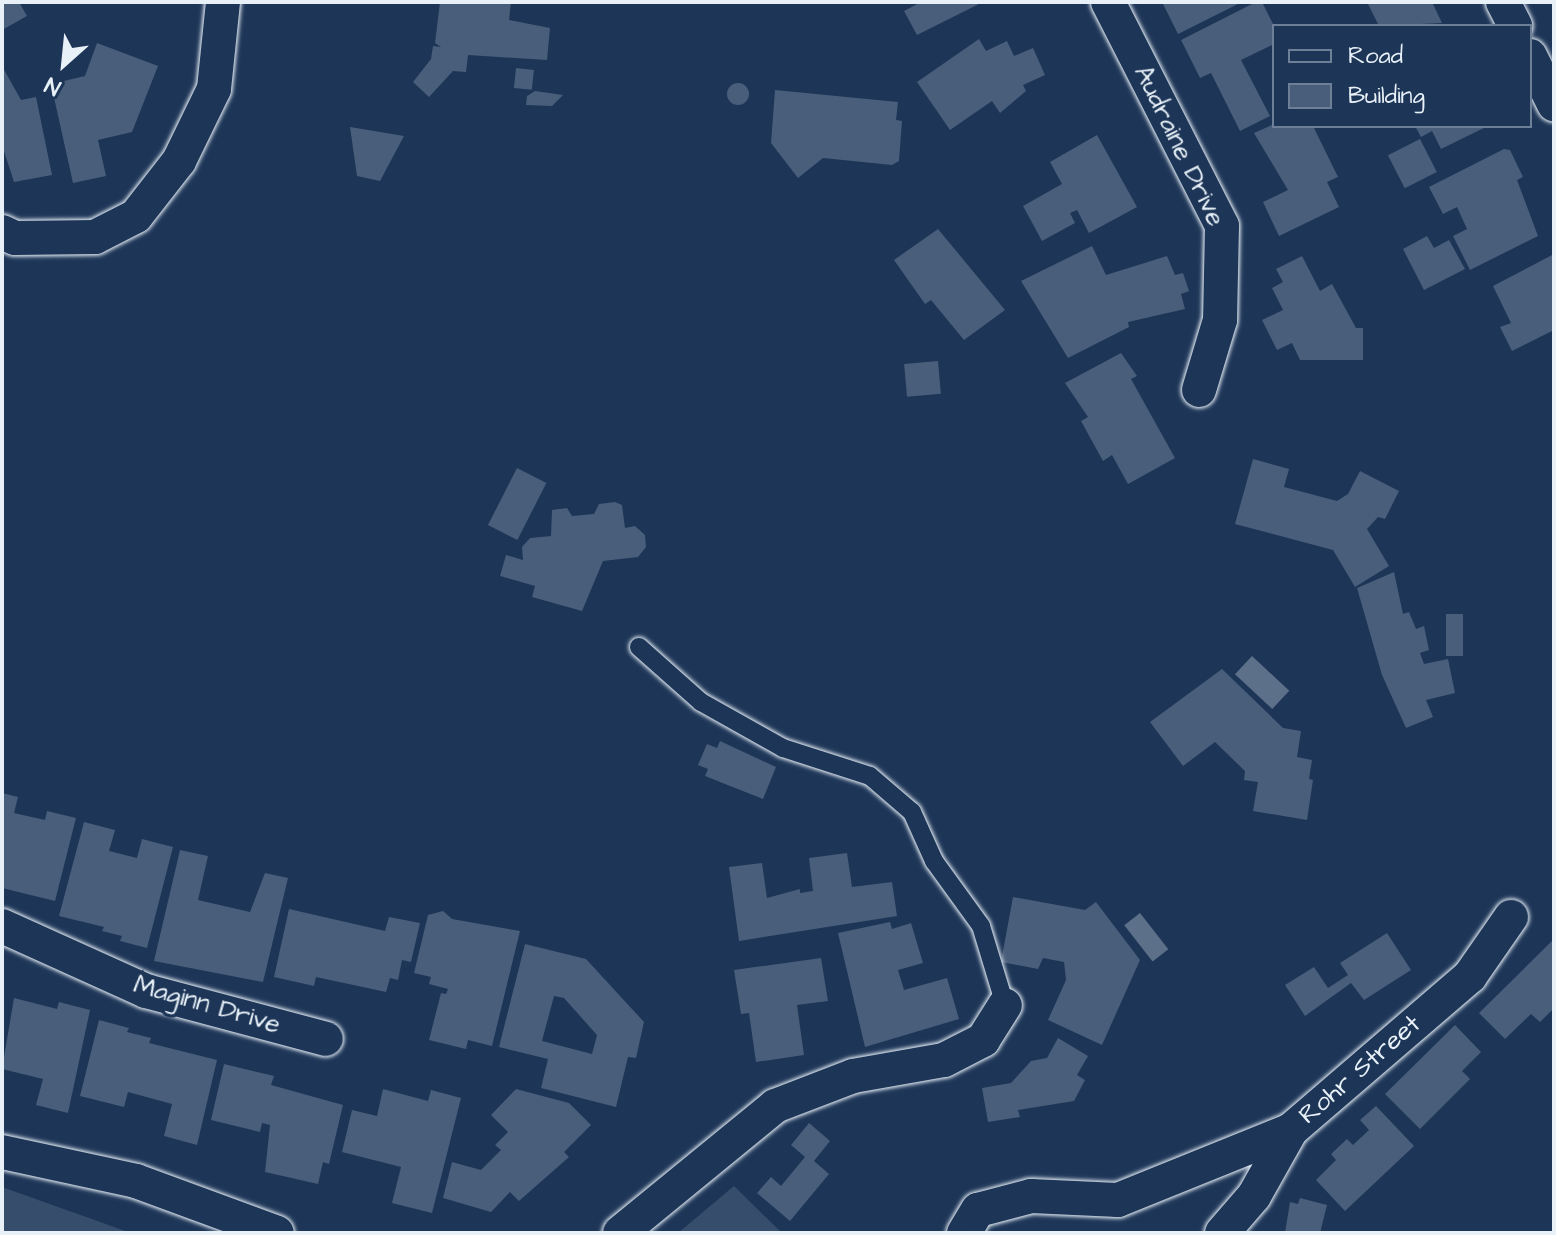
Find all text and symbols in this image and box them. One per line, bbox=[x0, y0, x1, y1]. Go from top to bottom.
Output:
north arrow bbox=[24, 24, 104, 104]
legend bbox=[1272, 24, 1532, 128]
text: Road bbox=[1348, 39, 1403, 73]
street label: Audraine Drive bbox=[1127, 61, 1231, 231]
text: N bbox=[40, 69, 66, 103]
text: Building bbox=[1348, 79, 1425, 113]
street label: Maginn Drive bbox=[130, 969, 284, 1041]
street label: Rohr Street bbox=[1293, 1009, 1427, 1131]

